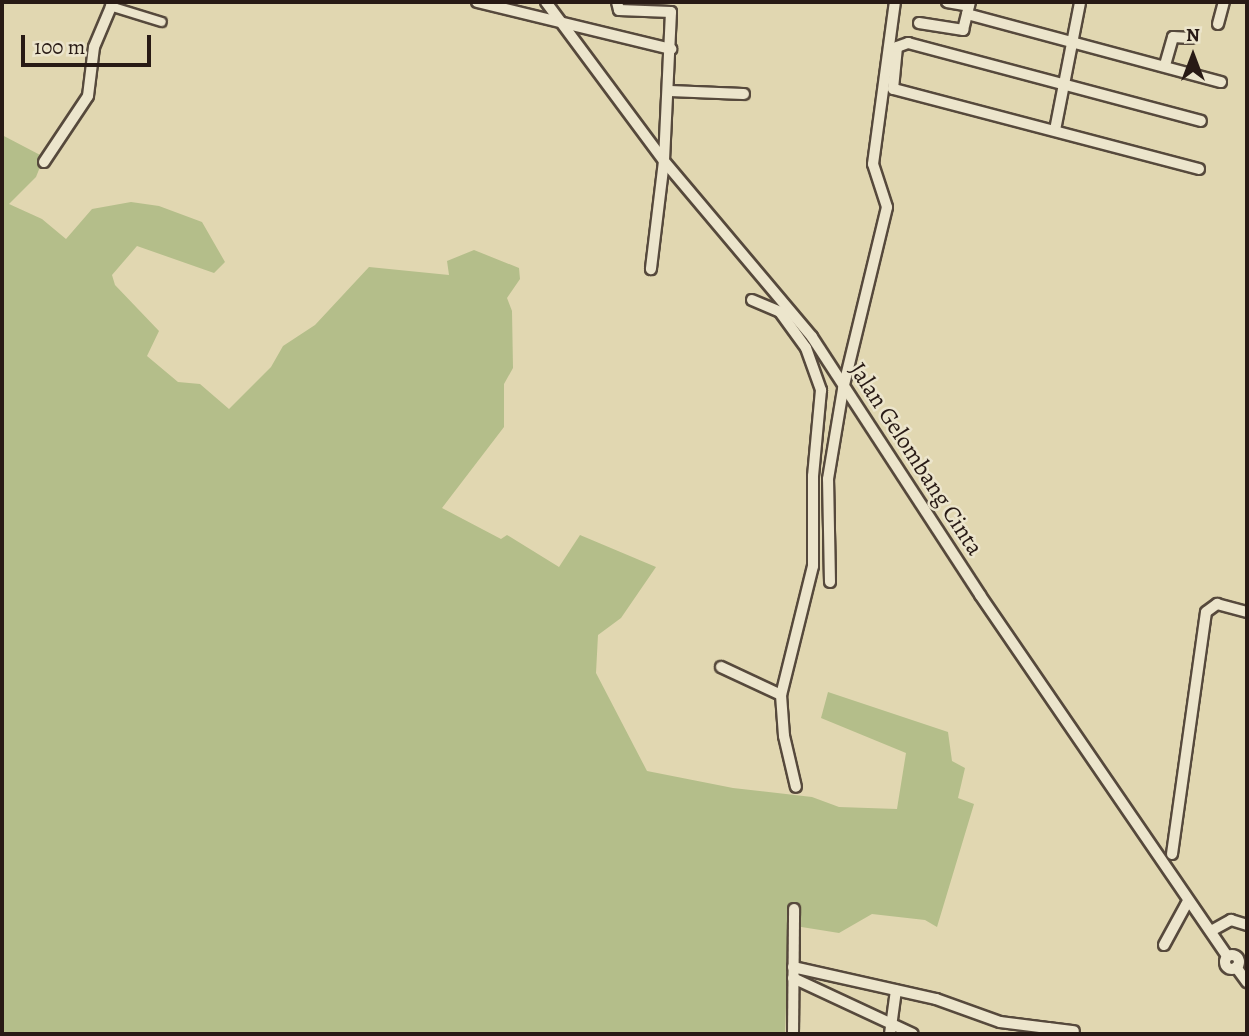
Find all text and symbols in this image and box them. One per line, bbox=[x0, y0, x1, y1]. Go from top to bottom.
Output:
scale bar bbox=[24, 21, 154, 65]
north arrow bbox=[1158, 21, 1228, 91]
text: N bbox=[1186, 22, 1200, 48]
text: 100 m bbox=[34, 33, 85, 61]
street label: Jalan Gelombang Cinta bbox=[843, 357, 989, 561]

